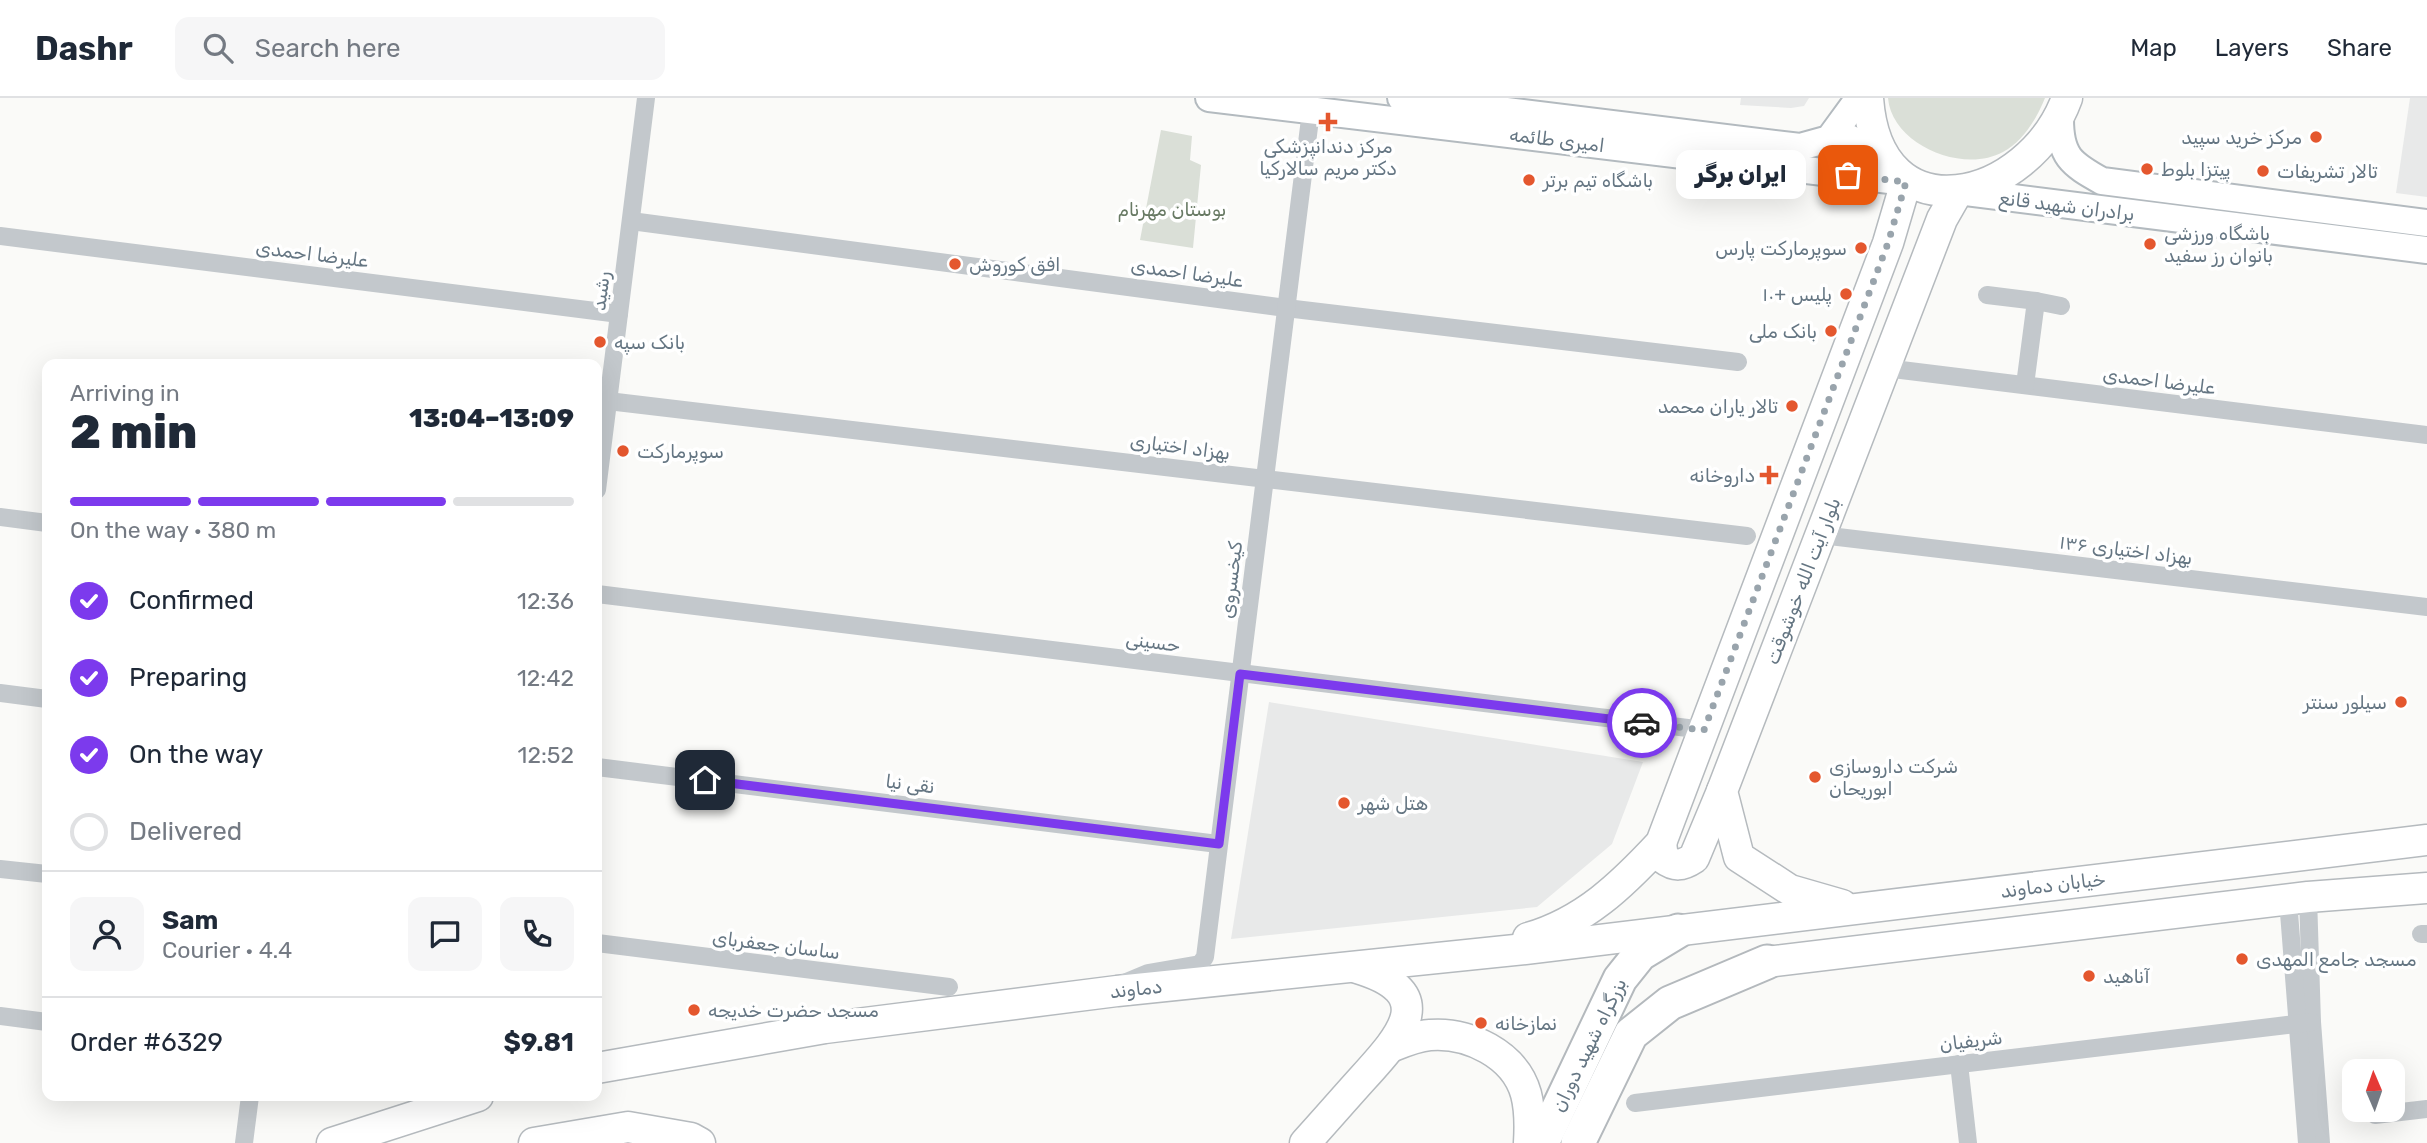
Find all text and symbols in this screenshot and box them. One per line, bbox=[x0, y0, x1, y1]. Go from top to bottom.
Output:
search box bbox=[175, 17, 665, 80]
text: Dashr bbox=[35, 29, 133, 68]
icon: search bbox=[199, 29, 237, 67]
text: Search here bbox=[255, 33, 401, 64]
text: Map bbox=[2130, 34, 2177, 62]
text: Layers bbox=[2215, 34, 2289, 62]
text: Share bbox=[2327, 34, 2392, 62]
marker: مرکز دندانپزشکی دکتر مریم سالارکیا bbox=[1318, 112, 1338, 132]
street label: امیری طائمه bbox=[1508, 123, 1606, 157]
place label: مرکز خرید سپید bbox=[2181, 126, 2302, 151]
marker: مرکز خرید سپید bbox=[2308, 129, 2324, 145]
place label: مرکز دندانپزشکی دکتر مریم سالارکیا bbox=[1259, 135, 1397, 181]
pin bbox=[1818, 145, 1878, 205]
callout: ایران برگر bbox=[1676, 150, 1806, 200]
icon: bag bbox=[1829, 156, 1867, 194]
place label: پیتزا بلوط bbox=[2161, 158, 2231, 183]
text: ایران برگر bbox=[1695, 160, 1787, 188]
place label: تالار تشریفات bbox=[2277, 160, 2378, 183]
marker: پیتزا بلوط bbox=[2139, 161, 2155, 177]
marker: تالار تشریفات bbox=[2255, 163, 2271, 179]
place label: باشگاه تیم برتر bbox=[1542, 169, 1653, 193]
marker: باشگاه تیم برتر bbox=[1521, 172, 1537, 188]
street label: برادران شهید قانع bbox=[1998, 186, 2136, 228]
park label: بوستان مهرنام bbox=[1118, 198, 1226, 222]
place label: باشگاه ورزشی بانوان رز سفید bbox=[2164, 222, 2273, 267]
street label: علیرضا احمدی bbox=[254, 236, 370, 272]
marker: باشگاه ورزشی بانوان رز سفید bbox=[2142, 236, 2158, 252]
place label: سوپرمارکت پارس bbox=[1715, 237, 1847, 262]
marker: سوپرمارکت پارس bbox=[1853, 240, 1869, 256]
place label: افق کوروش bbox=[969, 253, 1061, 276]
street label: علیرضا احمدی bbox=[1129, 254, 1245, 292]
marker: افق کوروش bbox=[947, 256, 963, 272]
street label: رشید bbox=[587, 270, 615, 312]
place label: پلیس +١٠ bbox=[1762, 283, 1832, 308]
marker: پلیس +١٠ bbox=[1838, 286, 1854, 302]
place label: بانک ملی bbox=[1749, 320, 1817, 343]
marker: بانک ملی bbox=[1823, 323, 1839, 339]
place label: بانک سپه bbox=[614, 331, 685, 356]
marker: بانک سپه bbox=[592, 334, 608, 350]
street label: علیرضا احمدی bbox=[2101, 363, 2217, 399]
text: Arriving in bbox=[70, 379, 180, 407]
place label: تالار یاران محمد bbox=[1658, 395, 1778, 418]
marker: تالار یاران محمد bbox=[1784, 398, 1800, 414]
text: 13:04–13:09 bbox=[409, 403, 574, 434]
text: 2 min bbox=[70, 405, 197, 460]
street label: بهزاد اختیاری bbox=[1129, 429, 1231, 465]
place label: سوپرمارکت bbox=[637, 440, 724, 465]
marker: سوپرمارکت bbox=[615, 443, 631, 459]
place label: داروخانه bbox=[1690, 464, 1755, 487]
marker: داروخانه bbox=[1761, 467, 1777, 483]
street label: بلوار آیت الله خوشوقت bbox=[1761, 494, 1845, 668]
text: On the way · 380 m bbox=[70, 516, 276, 544]
street label: بهزاد اختیاری ۱۳۶ bbox=[2058, 530, 2194, 570]
street label: کیخسروی bbox=[1215, 540, 1247, 620]
icon: check bbox=[70, 582, 108, 620]
text: Confirmed bbox=[129, 585, 254, 616]
text: 12:36 bbox=[517, 587, 574, 615]
street label: حسینی bbox=[1124, 627, 1182, 657]
icon: check bbox=[70, 659, 108, 697]
text: Preparing bbox=[129, 662, 247, 693]
text: 12:42 bbox=[517, 664, 574, 692]
courier bbox=[1607, 688, 1677, 758]
place label: سیلور سنتر bbox=[2302, 691, 2387, 714]
marker: سیلور سنتر bbox=[2393, 694, 2409, 710]
icon: car bbox=[1623, 704, 1661, 742]
icon: check bbox=[70, 736, 108, 774]
text: On the way bbox=[129, 739, 263, 770]
text: 12:52 bbox=[518, 741, 574, 769]
pin bbox=[675, 750, 735, 810]
place label: شرکت داروسازی ابوریحان bbox=[1829, 755, 1958, 800]
icon: home bbox=[686, 761, 724, 799]
marker: شرکت داروسازی ابوریحان bbox=[1807, 769, 1823, 785]
street label: نقی نیا bbox=[884, 770, 936, 798]
place label: هتل شهر bbox=[1357, 792, 1428, 815]
marker: هتل شهر bbox=[1336, 795, 1352, 811]
text: Delivered bbox=[129, 816, 242, 847]
street label: خیابان دماوند bbox=[1999, 867, 2107, 903]
button: person bbox=[70, 897, 144, 971]
button: chat bbox=[408, 897, 482, 971]
button: phone bbox=[500, 897, 574, 971]
text: Sam bbox=[162, 905, 218, 936]
street label: ساسان جعفربای bbox=[711, 926, 841, 964]
text: Courier · 4.4 bbox=[162, 936, 292, 964]
place label: مسجد جامع المهدی bbox=[2256, 948, 2416, 973]
marker: مسجد جامع المهدی bbox=[2234, 951, 2250, 967]
place label: آناهید bbox=[2103, 965, 2150, 988]
marker: آناهید bbox=[2081, 968, 2097, 984]
street label: بزرگراه شهید دوران bbox=[1547, 974, 1631, 1116]
street label: دماوند bbox=[1109, 975, 1163, 1003]
place label: مسجد حضرت خدیجه bbox=[708, 999, 879, 1022]
marker: مسجد حضرت خدیجه bbox=[686, 1002, 702, 1018]
place label: نمازخانه bbox=[1495, 1012, 1557, 1035]
marker: نمازخانه bbox=[1473, 1015, 1489, 1031]
street label: شریفیان bbox=[1938, 1026, 2004, 1056]
text: Order #6329 bbox=[70, 1027, 223, 1058]
text: $9.81 bbox=[504, 1027, 574, 1058]
north arrow bbox=[2342, 1059, 2404, 1122]
map controls bbox=[2342, 1059, 2405, 1122]

